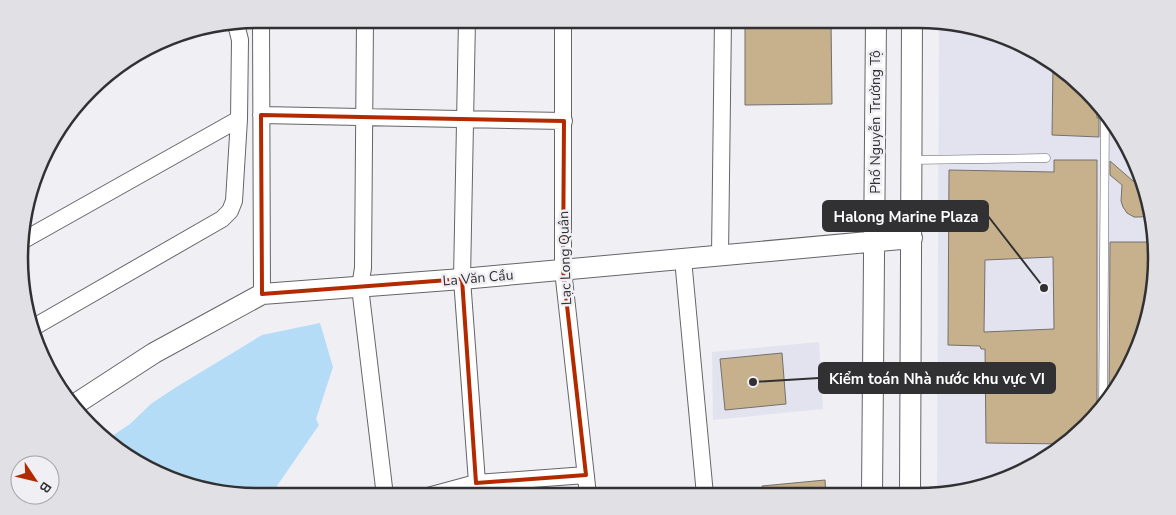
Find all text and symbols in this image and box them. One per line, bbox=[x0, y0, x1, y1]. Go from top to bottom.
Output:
street label: Phố Nguyễn Trường Tộ bbox=[866, 50, 885, 194]
callout: Halong Marine Plaza bbox=[823, 201, 988, 231]
text: Halong Marine Plaza bbox=[834, 207, 978, 227]
street label: Lạc Long Quân bbox=[554, 211, 576, 305]
street label: La Văn Cầu bbox=[442, 265, 514, 291]
callout: Kiểm toán Nhà nước khu vực VI bbox=[819, 363, 1055, 393]
text: Kiểm toán Nhà nước khu vực VI bbox=[829, 369, 1045, 389]
north arrow bbox=[10, 455, 60, 505]
text: B bbox=[35, 478, 56, 497]

